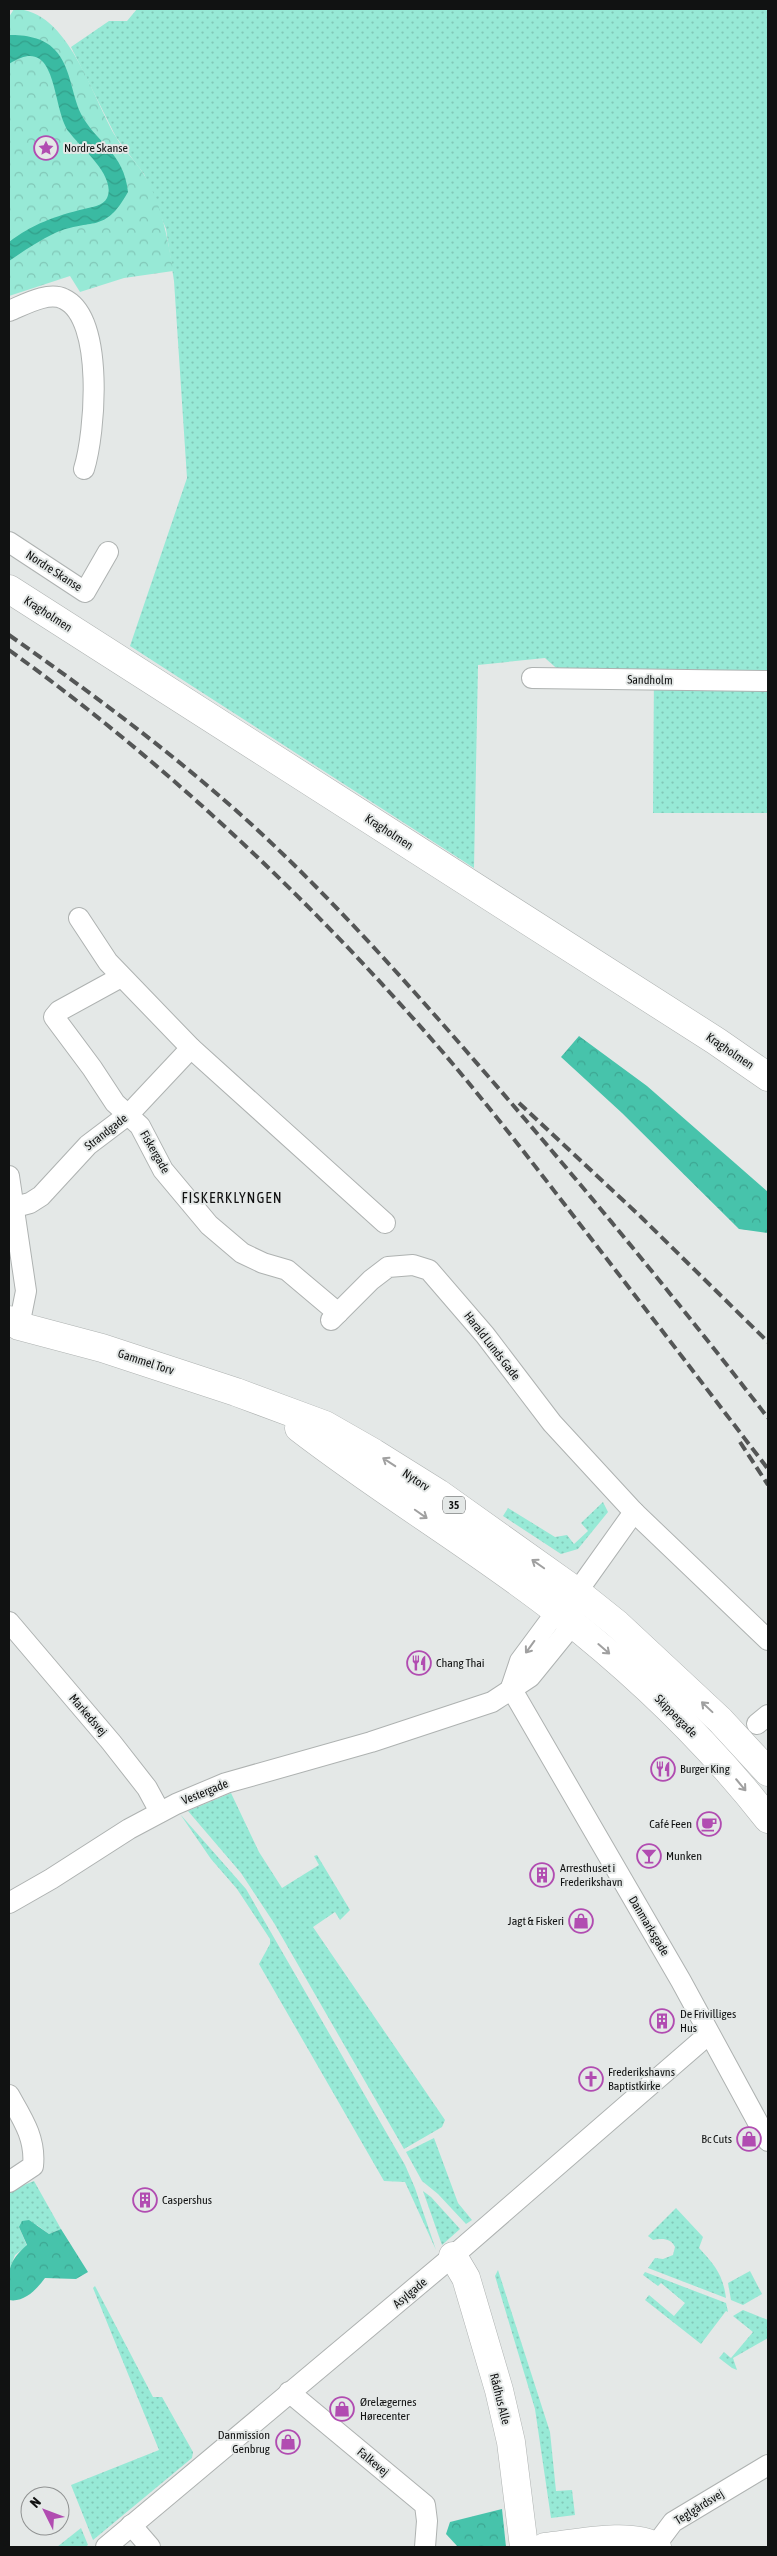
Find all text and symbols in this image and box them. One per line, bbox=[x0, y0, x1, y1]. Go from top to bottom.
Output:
place icon: Nordre Skanse bbox=[33, 135, 59, 161]
place label: Nordre Skanse bbox=[64, 141, 128, 155]
street label: Nordre Skanse bbox=[23, 548, 85, 594]
street label: Kragholmen bbox=[21, 593, 75, 635]
street label: Sandholm bbox=[627, 673, 673, 687]
street label: Kragholmen bbox=[362, 811, 416, 853]
street label: Kragholmen bbox=[704, 1030, 756, 1072]
street label: Strandgade bbox=[82, 1111, 130, 1153]
street label: Fiskergade bbox=[137, 1128, 173, 1176]
district label: FISKERKLYNGEN bbox=[181, 1189, 283, 1206]
street label: Harald Lunds Gade bbox=[461, 1309, 523, 1383]
street label: Gammel Torv bbox=[116, 1346, 176, 1378]
one-way arrow bbox=[383, 1457, 397, 1467]
street label: Nytorv bbox=[400, 1466, 432, 1494]
road number: 35 bbox=[443, 1496, 465, 1514]
one-way arrow bbox=[414, 1509, 428, 1519]
one-way arrow bbox=[531, 1559, 545, 1569]
one-way arrow bbox=[525, 1640, 535, 1654]
one-way arrow bbox=[597, 1643, 610, 1654]
restaurant icon: Chang Thai bbox=[406, 1650, 432, 1676]
place label: Chang Thai bbox=[436, 1656, 485, 1670]
street label: Markedsvej bbox=[66, 1691, 110, 1739]
street label: Skippergade bbox=[652, 1692, 700, 1740]
one-way arrow bbox=[701, 1701, 713, 1713]
restaurant icon: Burger King bbox=[650, 1756, 676, 1782]
place label: Burger King bbox=[680, 1762, 731, 1776]
street label: Vestergade bbox=[180, 1776, 230, 1808]
one-way arrow bbox=[735, 1779, 746, 1792]
cafe icon: Café Feen bbox=[696, 1811, 722, 1837]
place label: Café Feen bbox=[649, 1817, 692, 1831]
bar icon: Munken bbox=[636, 1843, 662, 1869]
place label: Munken bbox=[666, 1849, 702, 1863]
place label: Arresthuset i Frederikshavn bbox=[560, 1861, 623, 1889]
building icon: Arresthuset i Frederikshavn bbox=[529, 1862, 555, 1888]
street label: Danmarksgade bbox=[626, 1894, 672, 1958]
shop icon: Jagt & Fiskeri bbox=[568, 1908, 594, 1934]
place label: Jagt & Fiskeri bbox=[508, 1914, 564, 1928]
place label: De Frivilliges Hus bbox=[680, 2007, 736, 2035]
building icon: De Frivilliges Hus bbox=[649, 2008, 675, 2034]
place label: Frederikshavns Baptistkirke bbox=[608, 2065, 675, 2093]
church icon: Frederikshavns Baptistkirke bbox=[578, 2066, 604, 2092]
shop icon: Bc Cuts bbox=[736, 2126, 762, 2152]
place label: Bc Cuts bbox=[701, 2132, 732, 2146]
building icon: Caspershus bbox=[132, 2187, 158, 2213]
place label: Caspershus bbox=[162, 2193, 212, 2207]
street label: Asylgade bbox=[390, 2275, 430, 2311]
street label: Rådhus Alle bbox=[487, 2372, 513, 2426]
place label: Ørelægernes Hørecenter bbox=[360, 2395, 416, 2423]
shop icon: Ørelægernes Hørecenter bbox=[329, 2396, 355, 2422]
place label: Danmission Genbrug bbox=[218, 2428, 271, 2456]
shop icon: Danmission Genbrug bbox=[275, 2429, 301, 2455]
street label: Falkevej bbox=[354, 2445, 392, 2479]
north arrow bbox=[20, 2486, 70, 2536]
street label: Teglgårdsvej bbox=[672, 2486, 726, 2528]
text: N bbox=[27, 2494, 44, 2511]

